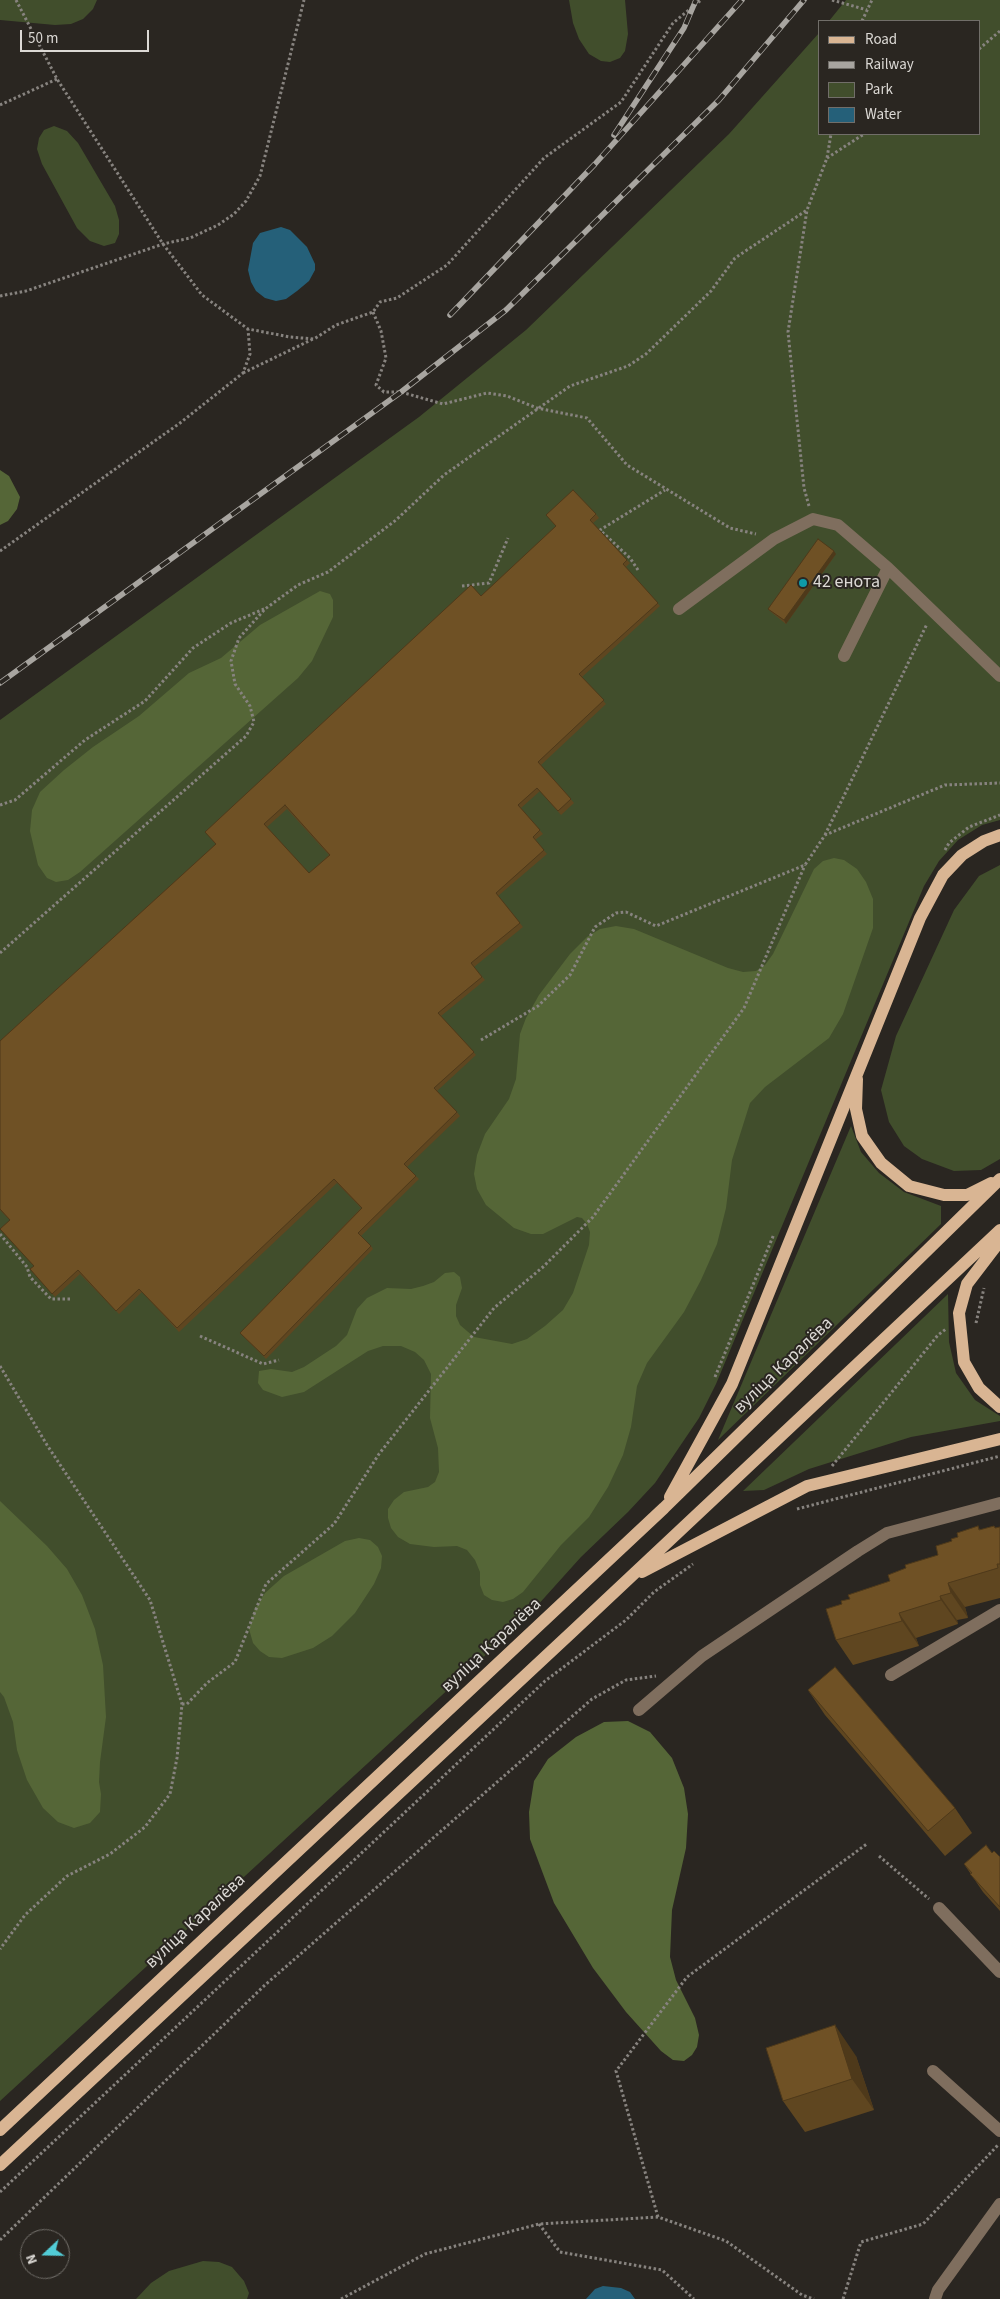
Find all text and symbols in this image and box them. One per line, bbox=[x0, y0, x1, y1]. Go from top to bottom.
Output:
scale bar bbox=[22, 20, 151, 52]
legend bbox=[818, 20, 980, 135]
text: 50 m bbox=[28, 28, 58, 49]
text: Road bbox=[865, 29, 897, 50]
text: Railway bbox=[865, 54, 914, 75]
text: Park bbox=[865, 79, 893, 100]
text: Water bbox=[865, 104, 901, 125]
place label: 42 енота bbox=[813, 572, 880, 594]
marker: 42 енота bbox=[797, 577, 809, 589]
street label: вуліца Каралёва bbox=[730, 1313, 838, 1419]
street label: вуліца Каралёва bbox=[437, 1594, 547, 1698]
street label: вуліца Каралёва bbox=[141, 1870, 251, 1974]
north arrow bbox=[20, 2229, 70, 2279]
text: N bbox=[21, 2251, 43, 2267]

